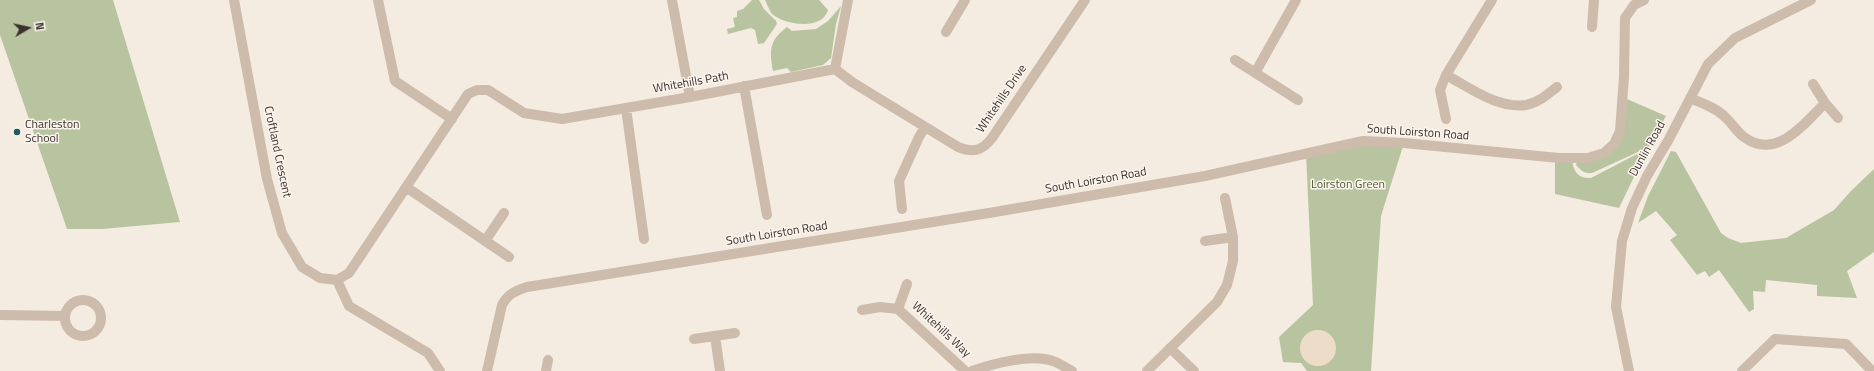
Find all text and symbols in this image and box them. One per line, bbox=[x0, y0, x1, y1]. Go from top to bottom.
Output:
north arrow bbox=[8, 8, 48, 48]
text: N bbox=[31, 21, 48, 31]
street label: Whitehills Drive bbox=[974, 62, 1030, 136]
street label: Whitehills Path bbox=[652, 69, 730, 97]
street label: Croftland Crescent bbox=[260, 105, 294, 199]
place label: Charleston School bbox=[25, 118, 80, 146]
street label: Dunlin Road bbox=[1627, 119, 1669, 179]
street label: South Loirston Road bbox=[1366, 122, 1470, 144]
marker: Charleston School bbox=[12, 127, 22, 137]
street label: South Loirston Road bbox=[1044, 165, 1148, 197]
park label: Loirston Green bbox=[1311, 178, 1385, 192]
street label: South Loirston Road bbox=[725, 219, 829, 249]
street label: Whitehills Way bbox=[909, 299, 973, 361]

